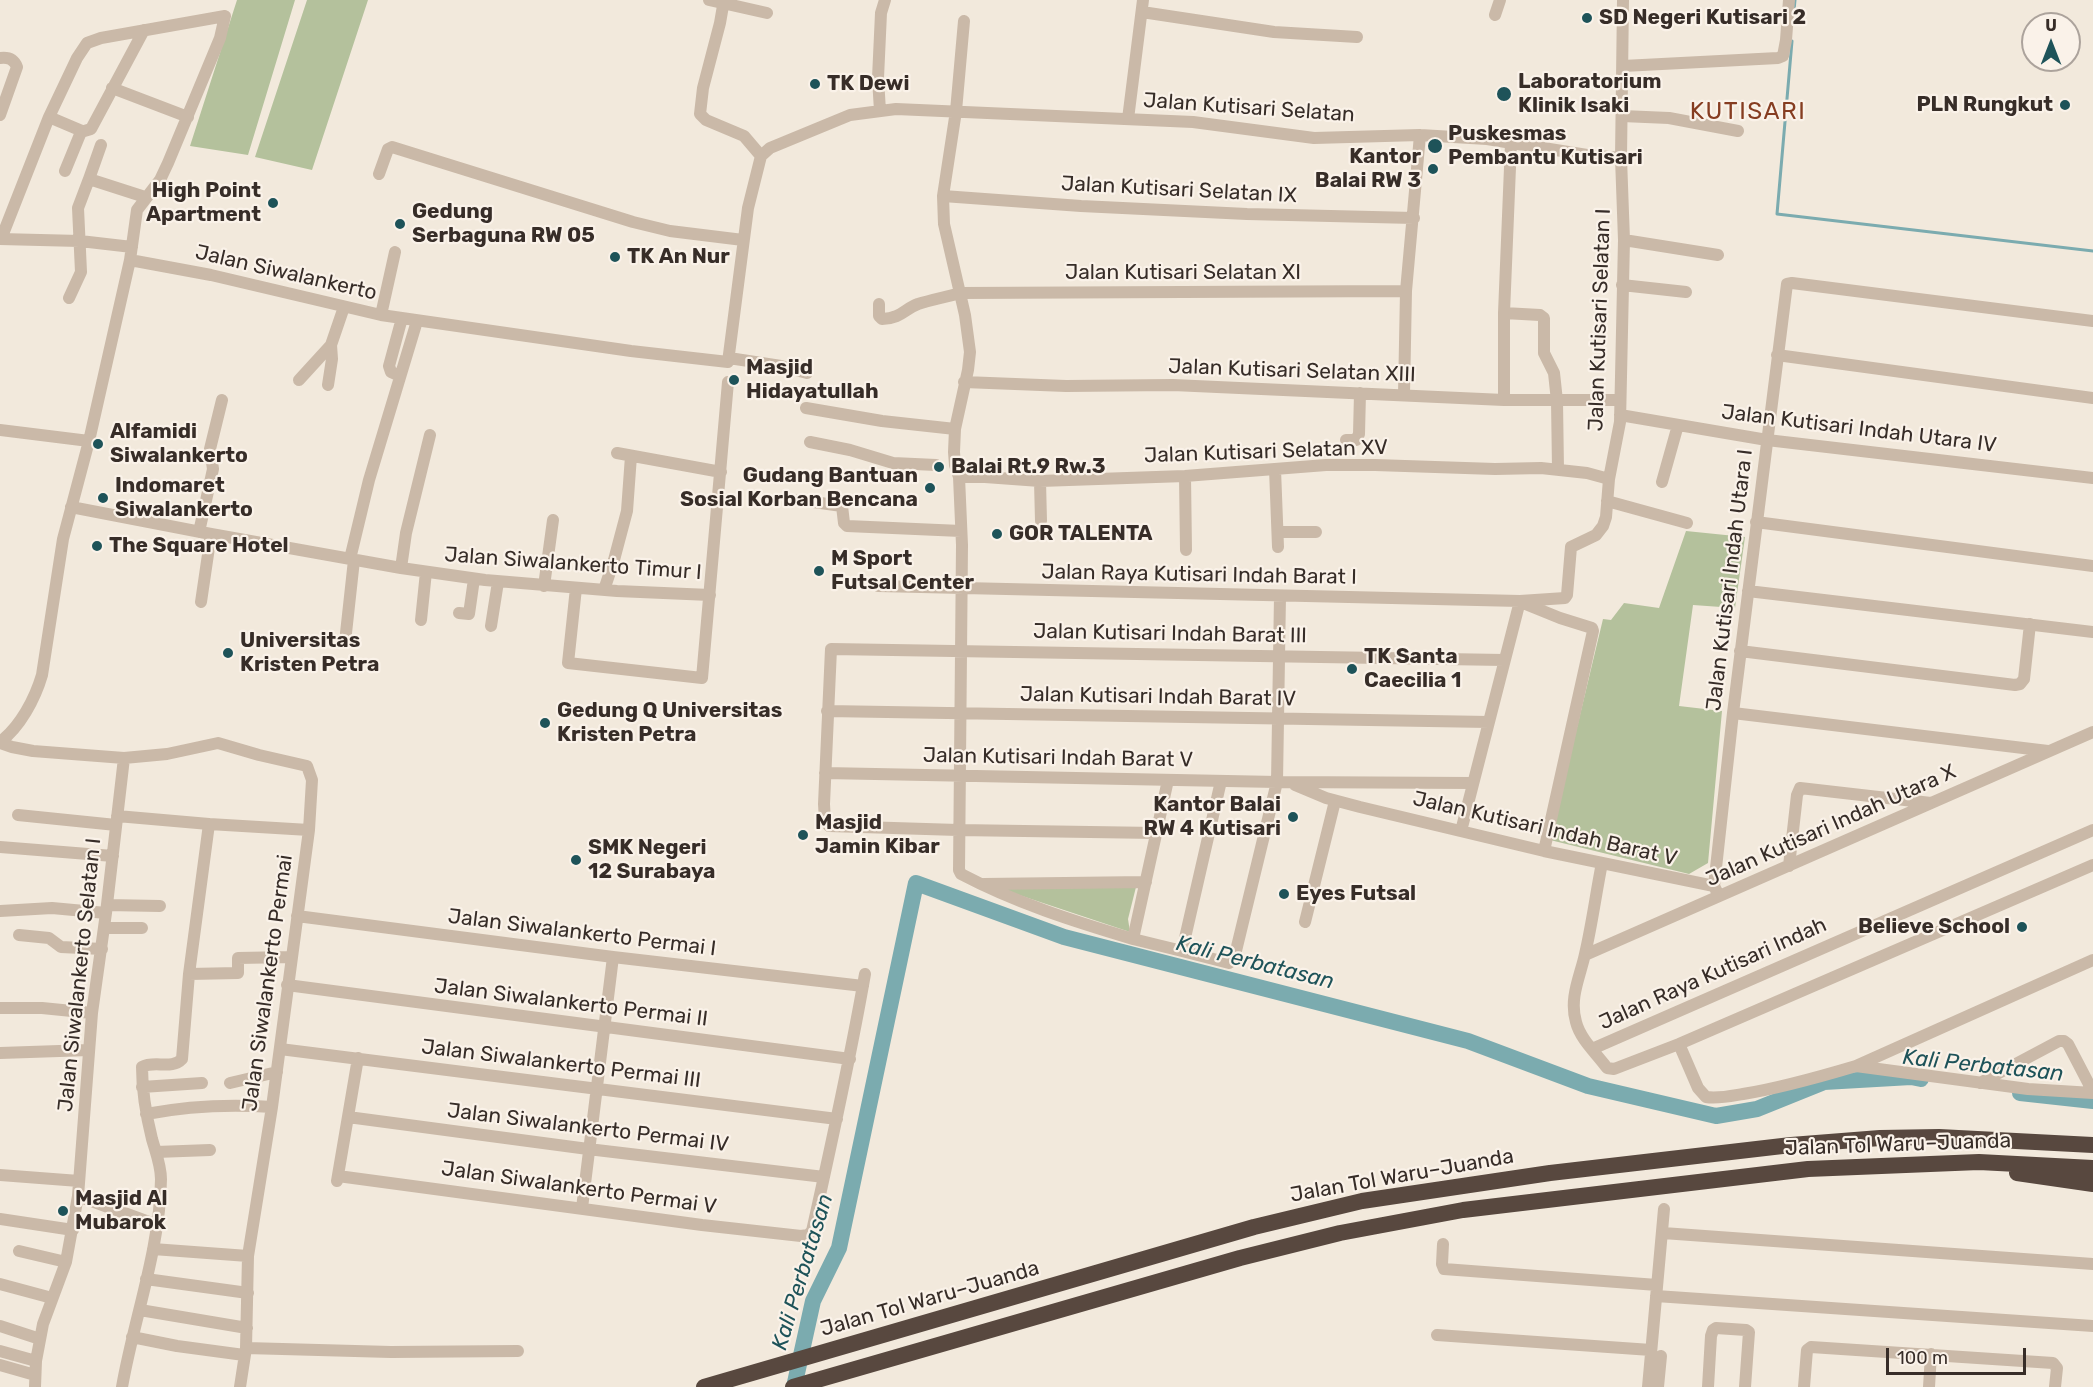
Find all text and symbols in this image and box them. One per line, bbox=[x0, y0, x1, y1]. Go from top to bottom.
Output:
place label: SD Negeri Kutisari 2 bbox=[1599, 5, 1806, 31]
marker: SD Negeri Kutisari 2 bbox=[1580, 11, 1594, 25]
north arrow bbox=[2021, 12, 2081, 72]
text: U bbox=[2045, 16, 2057, 35]
place label: Laboratorium Klinik Isaki bbox=[1518, 69, 1662, 119]
place label: TK Dewi bbox=[827, 71, 909, 97]
marker: TK Dewi bbox=[808, 77, 822, 91]
marker: Laboratorium Klinik Isaki bbox=[1495, 85, 1513, 103]
street label: Jalan Kutisari Selatan bbox=[1142, 88, 1356, 128]
place label: PLN Rungkut bbox=[1916, 92, 2053, 118]
district label: KUTISARI bbox=[1690, 98, 1806, 126]
marker: PLN Rungkut bbox=[2058, 98, 2072, 112]
place label: Puskesmas Pembantu Kutisari bbox=[1448, 121, 1643, 171]
marker: Puskesmas Pembantu Kutisari bbox=[1426, 137, 1444, 155]
place label: Kantor Balai RW 3 bbox=[1315, 144, 1421, 194]
marker: Kantor Balai RW 3 bbox=[1426, 162, 1440, 176]
street label: Jalan Kutisari Selatan IX bbox=[1060, 171, 1298, 209]
place label: High Point Apartment bbox=[146, 178, 261, 228]
marker: High Point Apartment bbox=[266, 196, 280, 210]
place label: Gedung Serbaguna RW 05 bbox=[412, 199, 595, 249]
street label: Jalan Kutisari Selatan I bbox=[1584, 208, 1616, 432]
marker: Gedung Serbaguna RW 05 bbox=[393, 217, 407, 231]
street label: Jalan Siwalankerto bbox=[193, 240, 379, 306]
place label: TK An Nur bbox=[627, 244, 730, 270]
marker: TK An Nur bbox=[608, 250, 622, 264]
street label: Jalan Kutisari Selatan XI bbox=[1065, 260, 1301, 286]
street label: Jalan Kutisari Selatan XIII bbox=[1168, 354, 1416, 388]
place label: Masjid Hidayatullah bbox=[746, 355, 879, 405]
marker: Masjid Hidayatullah bbox=[727, 373, 741, 387]
street label: Jalan Kutisari Indah Utara IV bbox=[1720, 400, 1998, 458]
place label: Alfamidi Siwalankerto bbox=[110, 419, 248, 469]
street label: Jalan Kutisari Selatan XV bbox=[1144, 435, 1388, 469]
marker: Alfamidi Siwalankerto bbox=[91, 437, 105, 451]
street label: Jalan Kutisari Indah Utara I bbox=[1701, 448, 1759, 712]
place label: Balai Rt.9 Rw.3 bbox=[951, 454, 1106, 480]
marker: Balai Rt.9 Rw.3 bbox=[932, 460, 946, 474]
place label: Gudang Bantuan Sosial Korban Bencana bbox=[680, 463, 918, 513]
place label: Indomaret Siwalankerto bbox=[115, 473, 253, 523]
marker: Gudang Bantuan Sosial Korban Bencana bbox=[923, 481, 937, 495]
marker: Indomaret Siwalankerto bbox=[96, 491, 110, 505]
place label: GOR TALENTA bbox=[1009, 521, 1153, 547]
marker: GOR TALENTA bbox=[990, 527, 1004, 541]
place label: The Square Hotel bbox=[109, 533, 289, 559]
marker: The Square Hotel bbox=[90, 539, 104, 553]
street label: Jalan Siwalankerto Timur I bbox=[443, 542, 703, 586]
place label: M Sport Futsal Center bbox=[831, 546, 974, 596]
street label: Jalan Raya Kutisari Indah Barat I bbox=[1041, 560, 1357, 590]
marker: M Sport Futsal Center bbox=[812, 564, 826, 578]
street label: Jalan Kutisari Indah Barat III bbox=[1033, 619, 1307, 649]
place label: Universitas Kristen Petra bbox=[240, 628, 379, 678]
place label: TK Santa Caecilia 1 bbox=[1364, 644, 1461, 694]
marker: Universitas Kristen Petra bbox=[221, 646, 235, 660]
marker: TK Santa Caecilia 1 bbox=[1345, 662, 1359, 676]
street label: Jalan Kutisari Indah Barat IV bbox=[1020, 682, 1296, 712]
place label: Gedung Q Universitas Kristen Petra bbox=[557, 698, 782, 748]
marker: Gedung Q Universitas Kristen Petra bbox=[538, 716, 552, 730]
street label: Jalan Kutisari Indah Barat V bbox=[923, 743, 1193, 773]
street label: Jalan Kutisari Indah Utara X bbox=[1702, 759, 1960, 893]
street label: Jalan Kutisari Indah Barat V bbox=[1410, 786, 1680, 872]
place label: Kantor Balai RW 4 Kutisari bbox=[1144, 792, 1281, 842]
place label: Masjid Jamin Kibar bbox=[815, 810, 940, 860]
marker: Kantor Balai RW 4 Kutisari bbox=[1286, 810, 1300, 824]
marker: Masjid Jamin Kibar bbox=[796, 828, 810, 842]
place label: SMK Negeri 12 Surabaya bbox=[588, 835, 715, 885]
street label: Jalan Siwalankerto Selatan I bbox=[53, 837, 107, 1113]
street label: Jalan Siwalankerto Permai bbox=[238, 853, 298, 1113]
marker: SMK Negeri 12 Surabaya bbox=[569, 853, 583, 867]
place label: Eyes Futsal bbox=[1296, 881, 1416, 907]
marker: Eyes Futsal bbox=[1277, 887, 1291, 901]
street label: Jalan Siwalankerto Permai I bbox=[447, 904, 717, 962]
street label: Jalan Raya Kutisari Indah bbox=[1595, 912, 1831, 1036]
place label: Believe School bbox=[1858, 914, 2010, 940]
marker: Believe School bbox=[2015, 920, 2029, 934]
water label: Kali Perbatasan bbox=[1173, 931, 1337, 995]
street label: Jalan Siwalankerto Permai II bbox=[433, 974, 709, 1032]
street label: Jalan Siwalankerto Permai III bbox=[420, 1034, 702, 1094]
water label: Kali Perbatasan bbox=[1901, 1044, 2065, 1088]
street label: Jalan Siwalankerto Permai IV bbox=[446, 1098, 730, 1158]
street label: Jalan Tol Waru–Juanda bbox=[1784, 1128, 2012, 1162]
street label: Jalan Tol Waru–Juanda bbox=[1288, 1144, 1516, 1208]
street label: Jalan Siwalankerto Permai V bbox=[440, 1156, 718, 1220]
place label: Masjid Al Mubarok bbox=[75, 1186, 168, 1236]
water label: Kali Perbatasan bbox=[767, 1191, 839, 1353]
marker: Masjid Al Mubarok bbox=[56, 1204, 70, 1218]
street label: Jalan Tol Waru–Juanda bbox=[818, 1256, 1042, 1342]
scale bar bbox=[1889, 1336, 2028, 1374]
text: 100 m bbox=[1897, 1347, 1948, 1369]

